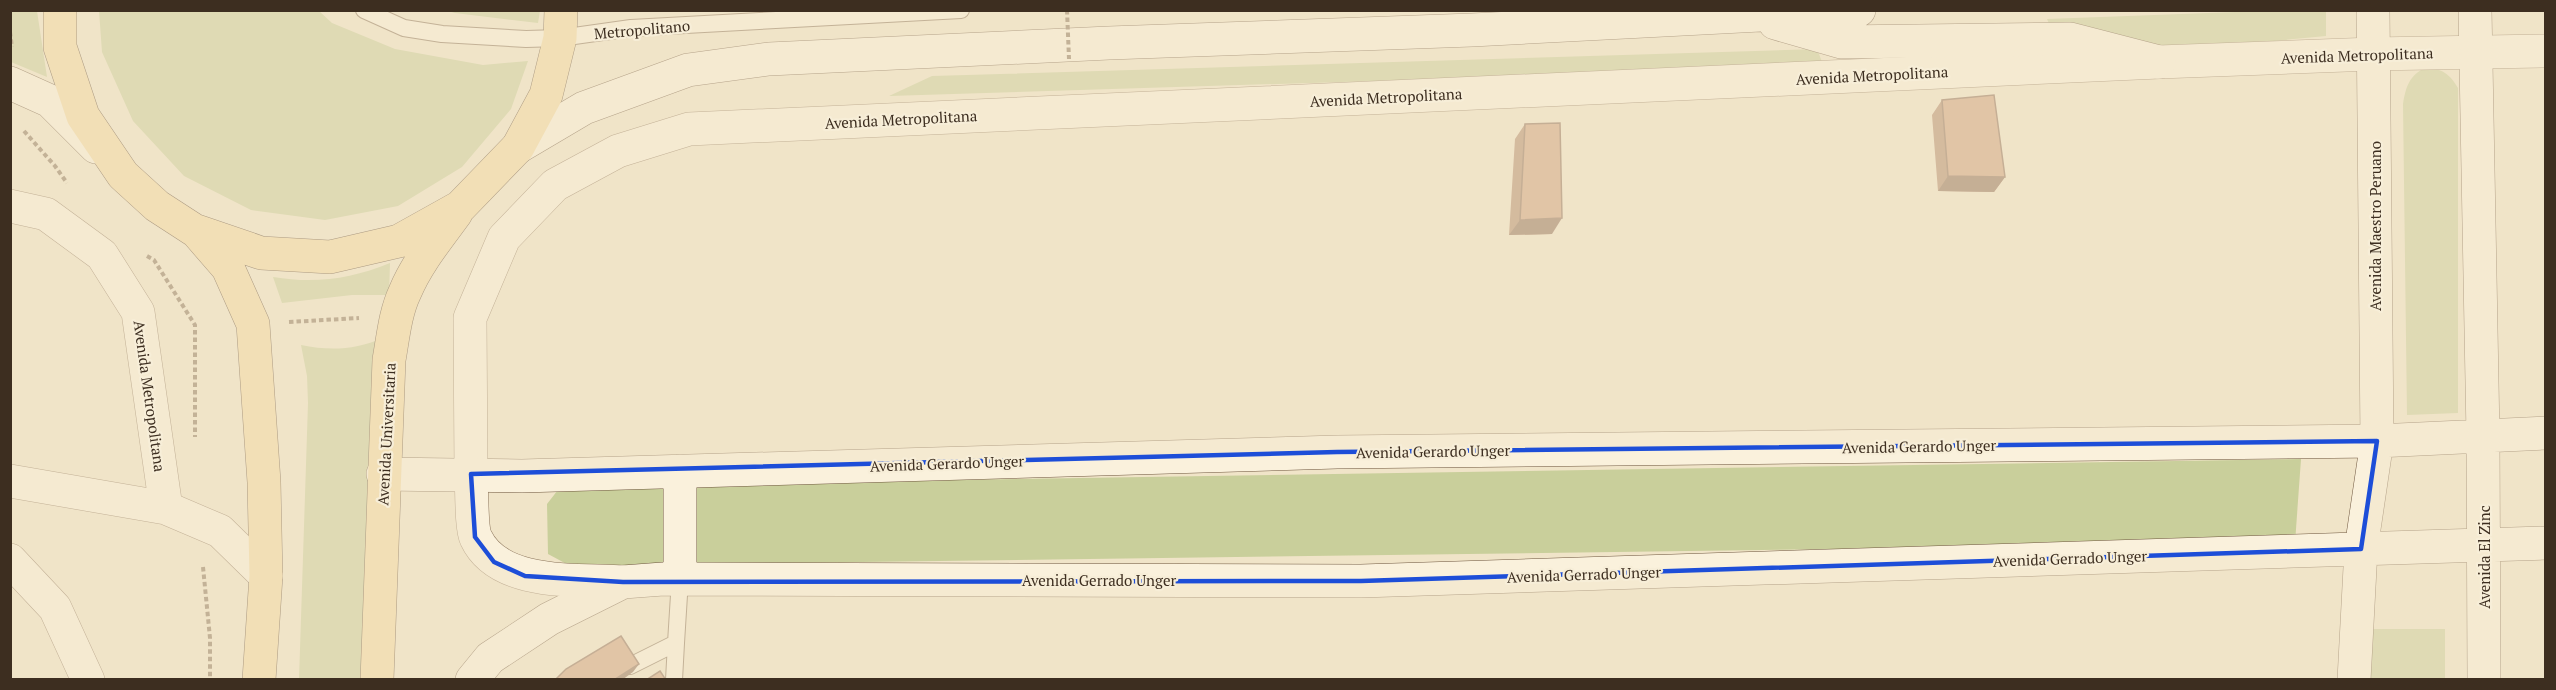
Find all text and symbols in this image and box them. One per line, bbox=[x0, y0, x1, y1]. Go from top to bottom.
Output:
street label: Metropolitano bbox=[593, 15, 691, 43]
street label: Avenida Metropolitana bbox=[2280, 42, 2434, 68]
street label: Avenida Metropolitana bbox=[1795, 61, 1949, 89]
street label: Avenida Metropolitana bbox=[1309, 83, 1463, 111]
street label: Avenida Metropolitana bbox=[824, 105, 978, 133]
street label: Avenida Maestro Peruano bbox=[2365, 141, 2385, 311]
street label: Avenida Metropolitana bbox=[129, 319, 171, 473]
street label: Avenida Universitaria bbox=[372, 362, 400, 506]
street label: Avenida Gerardo Unger bbox=[1842, 435, 1997, 457]
street label: Avenida Gerardo Unger bbox=[1356, 440, 1511, 462]
street label: Avenida Gerardo Unger bbox=[869, 450, 1025, 476]
street label: Avenida El Zinc bbox=[2474, 505, 2494, 609]
street label: Avenida Gerrado Unger bbox=[1992, 545, 2148, 571]
street label: Avenida Gerrado Unger bbox=[1506, 561, 1662, 587]
street label: Avenida Gerrado Unger bbox=[1022, 570, 1176, 590]

